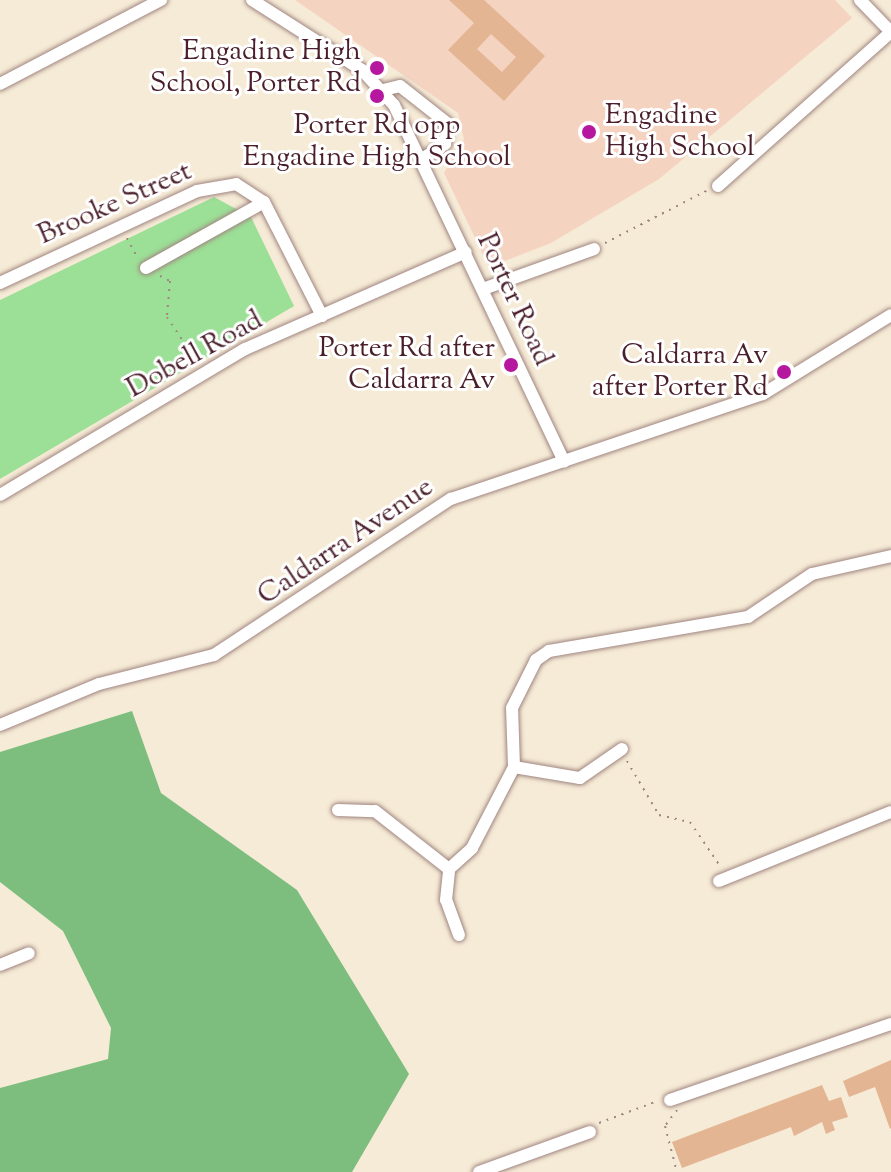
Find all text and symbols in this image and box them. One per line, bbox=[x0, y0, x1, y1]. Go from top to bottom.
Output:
place label: Engadine High School, Porter Rd bbox=[150, 35, 361, 101]
marker: Engadine High School, Porter Rd bbox=[368, 59, 386, 77]
marker: Porter Rd opp Engadine High School bbox=[368, 87, 386, 105]
place label: Engadine High School bbox=[605, 99, 755, 165]
place label: Porter Rd opp Engadine High School bbox=[243, 109, 511, 175]
marker: Engadine High School bbox=[580, 123, 598, 141]
street label: Brooke Street bbox=[33, 155, 197, 253]
street label: Porter Road bbox=[469, 228, 559, 372]
street label: Dobell Road bbox=[121, 304, 269, 406]
place label: Porter Rd after Caldarra Av bbox=[319, 332, 495, 398]
place label: Caldarra Av after Porter Rd bbox=[592, 339, 768, 405]
marker: Porter Rd after Caldarra Av bbox=[502, 356, 520, 374]
marker: Caldarra Av after Porter Rd bbox=[775, 363, 793, 381]
street label: Caldarra Avenue bbox=[252, 471, 440, 613]

